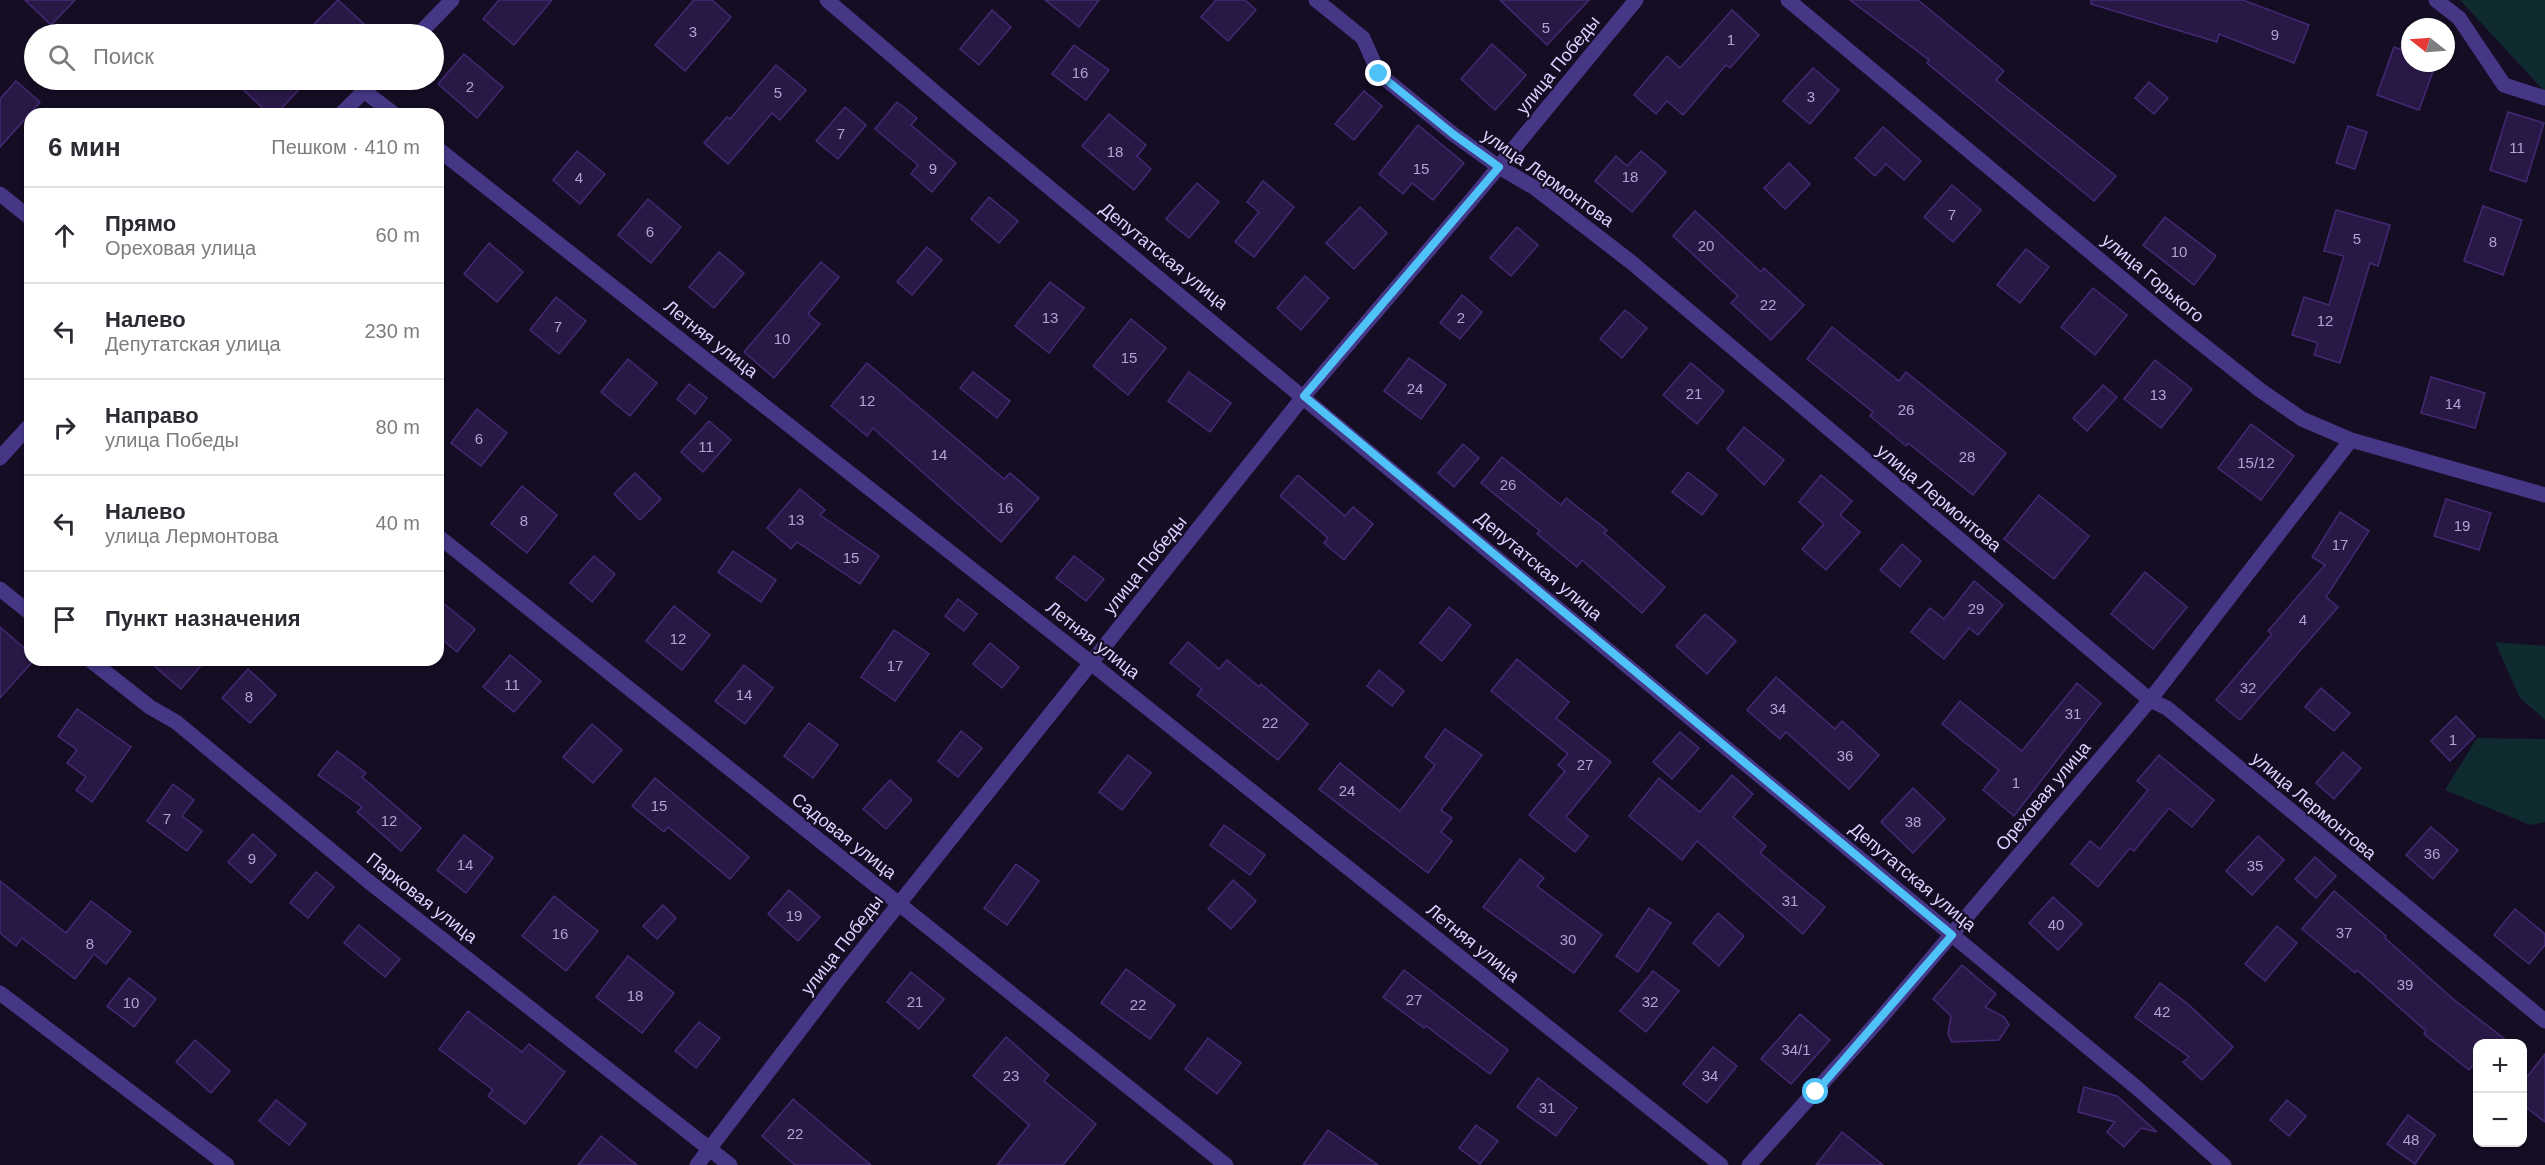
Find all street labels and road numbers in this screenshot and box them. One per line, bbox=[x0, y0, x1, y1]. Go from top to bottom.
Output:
street label: улица Победы bbox=[1512, 12, 1604, 118]
street label: улица Лермонтова bbox=[1478, 125, 1618, 232]
street label: Депутатская улица bbox=[1096, 198, 1233, 314]
street label: улица Горького bbox=[2098, 230, 2208, 326]
street label: Летняя улица bbox=[660, 296, 763, 382]
street label: улица Лермонтова bbox=[1873, 440, 2006, 556]
street label: Депутатская улица bbox=[1472, 508, 1607, 625]
street label: улица Победы bbox=[1099, 512, 1191, 618]
street label: Летняя улица bbox=[1042, 597, 1145, 683]
street label: Ореховая улица bbox=[1992, 737, 2095, 855]
street label: улица Лермонтова bbox=[2248, 748, 2381, 864]
street label: Садовая улица bbox=[788, 789, 901, 884]
street label: Депутатская улица bbox=[1846, 819, 1981, 936]
street label: Парковая улица bbox=[363, 849, 482, 948]
street label: улица Победы bbox=[797, 891, 887, 999]
street label: Летняя улица bbox=[1423, 900, 1524, 987]

